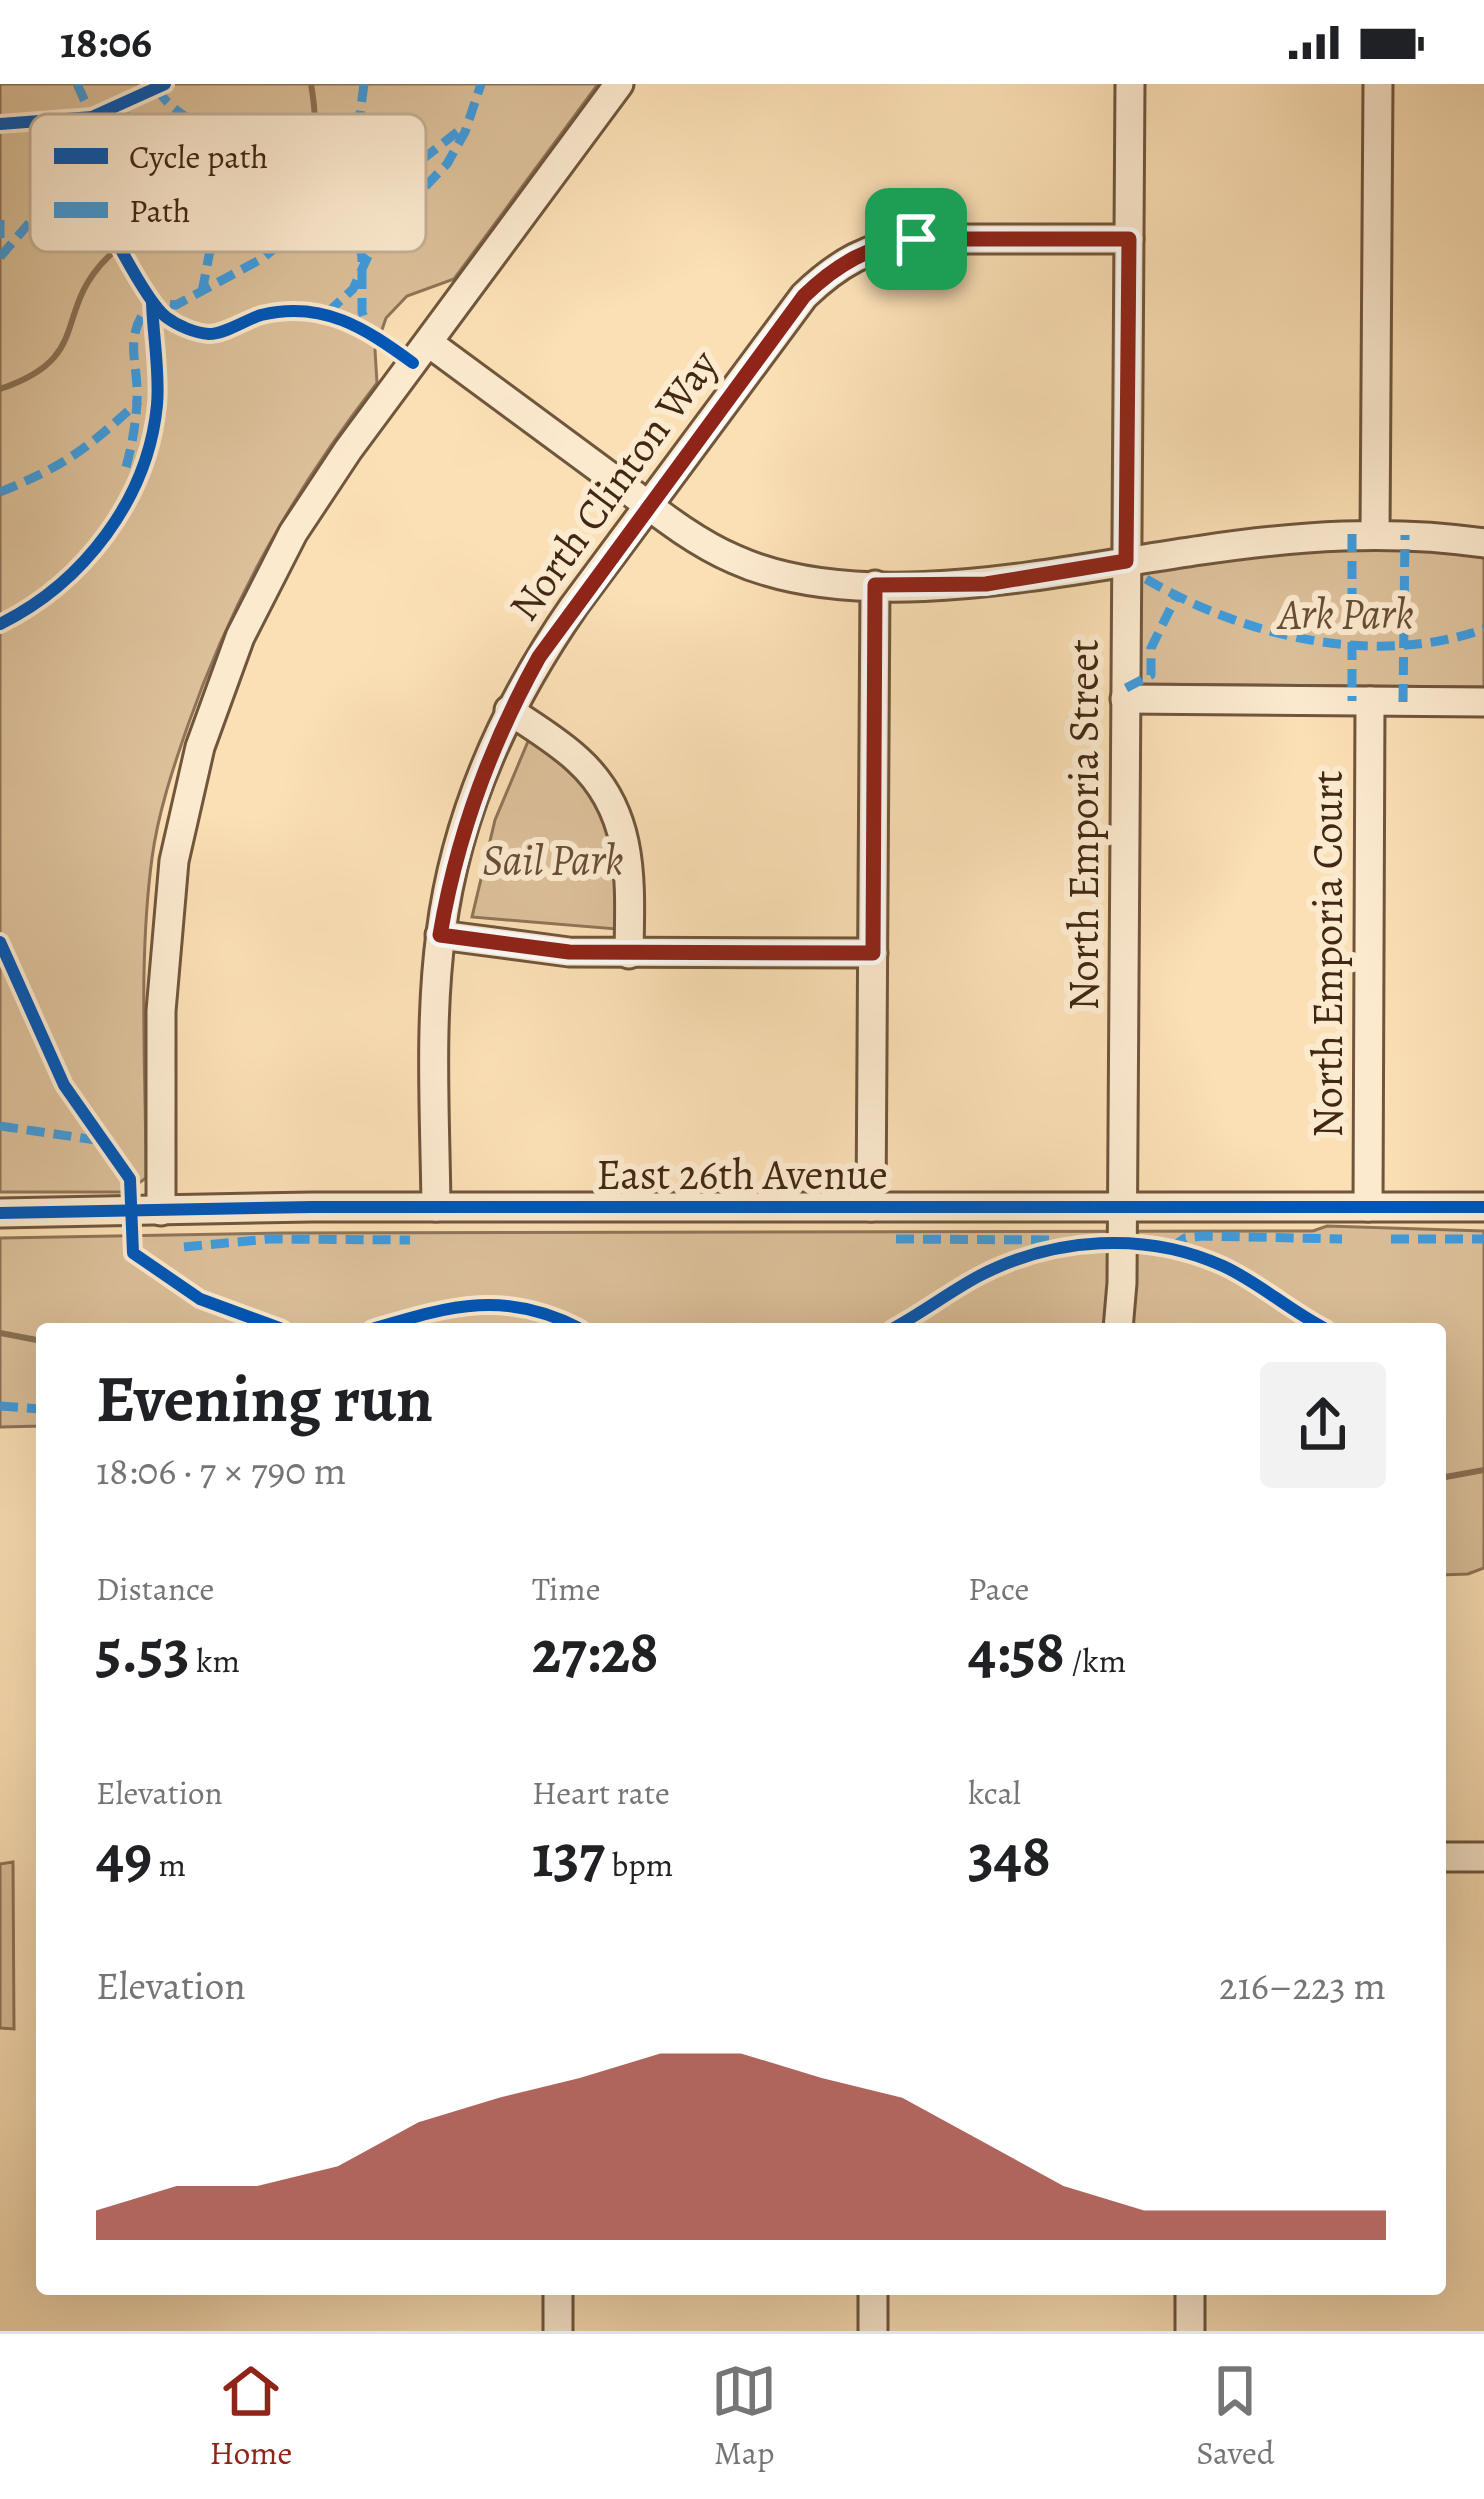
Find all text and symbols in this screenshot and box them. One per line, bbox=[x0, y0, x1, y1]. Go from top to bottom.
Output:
text: 18:06 bbox=[60, 11, 152, 73]
legend bbox=[30, 114, 426, 252]
text: Cycle path bbox=[129, 134, 268, 179]
text: Path bbox=[129, 188, 190, 233]
pin bbox=[865, 188, 967, 290]
icon: arrive bbox=[883, 206, 949, 272]
street label: North Clinton Way bbox=[495, 337, 731, 632]
park label: Ark Park bbox=[1276, 585, 1414, 642]
street label: North Emporia Street bbox=[1055, 639, 1112, 1011]
street label: North Emporia Court bbox=[1299, 770, 1356, 1138]
park label: Sail Park bbox=[482, 831, 624, 888]
street label: East 26th Avenue bbox=[596, 1146, 888, 1203]
text: Evening run bbox=[96, 1354, 433, 1444]
button: share bbox=[1260, 1362, 1386, 1488]
text: 18:06 · 7 × 790 m bbox=[96, 1444, 346, 1497]
text: Distance bbox=[96, 1566, 214, 1611]
text: Time bbox=[532, 1566, 601, 1611]
text: Pace bbox=[968, 1566, 1029, 1611]
text: 5.53 bbox=[96, 1611, 190, 1693]
text: 27:28 bbox=[532, 1611, 659, 1693]
text: 4:58 bbox=[968, 1611, 1065, 1693]
text: km bbox=[190, 1638, 240, 1683]
text: /km bbox=[1065, 1638, 1126, 1683]
text: Elevation bbox=[96, 1770, 223, 1815]
text: Heart rate bbox=[532, 1770, 670, 1815]
text: kcal bbox=[968, 1770, 1021, 1815]
text: 49 bbox=[96, 1815, 152, 1897]
text: 137 bbox=[532, 1815, 605, 1897]
text: 348 bbox=[968, 1815, 1051, 1897]
text: m bbox=[152, 1842, 186, 1887]
text: bpm bbox=[605, 1842, 673, 1887]
text: Elevation bbox=[96, 1959, 246, 2012]
text: 216–223 m bbox=[1219, 1959, 1386, 2012]
tab: Home bbox=[209, 2358, 292, 2475]
tab: Map bbox=[711, 2358, 777, 2475]
tab: Saved bbox=[1196, 2358, 1275, 2475]

